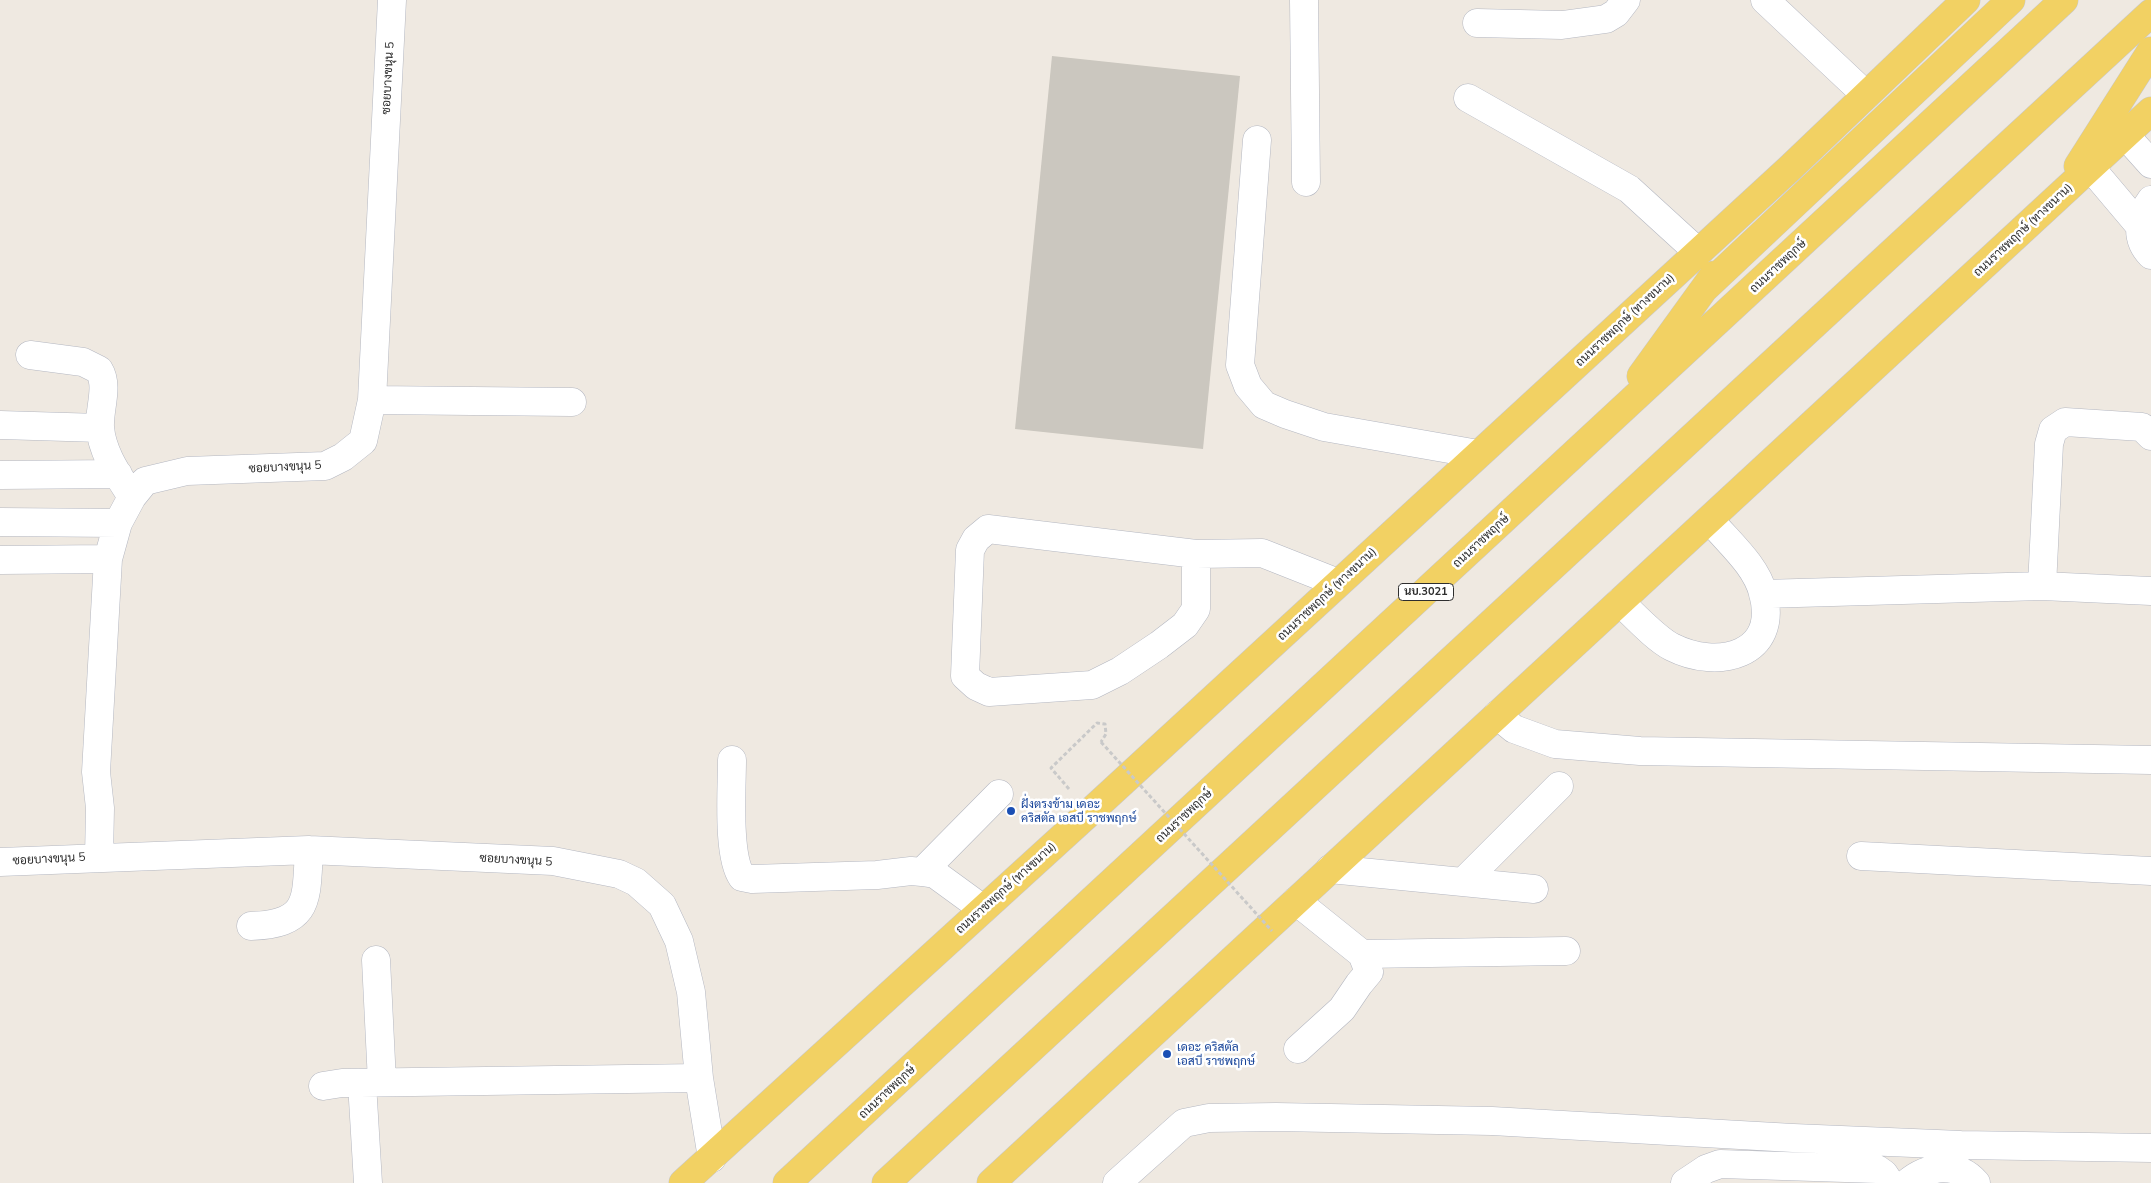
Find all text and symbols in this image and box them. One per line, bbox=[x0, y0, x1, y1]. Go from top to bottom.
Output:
street label: ซอยบางขนุน 5 bbox=[379, 41, 397, 115]
street label: ถนนราชพฤกษ์ (ทางขนาน) bbox=[1971, 180, 2075, 280]
street label: ถนนราชพฤกษ์ bbox=[1747, 236, 1809, 296]
street label: ถนนราชพฤกษ์ (ทางขนาน) bbox=[1573, 270, 1677, 370]
street label: ซอยบางขนุน 5 bbox=[248, 458, 322, 476]
street label: ถนนราชพฤกษ์ bbox=[1450, 511, 1512, 571]
street label: ถนนราชพฤกษ์ (ทางขนาน) bbox=[1275, 544, 1379, 644]
road number: นบ.3021 bbox=[1398, 584, 1454, 600]
street label: ถนนราชพฤกษ์ bbox=[1153, 786, 1215, 846]
place label: ฝั่งตรงข้าม เดอะ คริสตัล เอสบี ราชพฤกษ์ bbox=[1021, 797, 1137, 825]
marker: ฝั่งตรงข้าม เดอะ คริสตัล เอสบี ราชพฤกษ์ bbox=[1005, 805, 1017, 817]
street label: ถนนราชพฤกษ์ (ทางขนาน) bbox=[953, 839, 1059, 937]
street label: ซอยบางขนุน 5 bbox=[12, 850, 86, 868]
street label: ซอยบางขนุน 5 bbox=[479, 851, 553, 869]
place label: เดอะ คริสตัล เอสบี ราชพฤกษ์ bbox=[1177, 1040, 1255, 1068]
marker: เดอะ คริสตัล เอสบี ราชพฤกษ์ bbox=[1161, 1048, 1173, 1060]
street label: ถนนราชพฤกษ์ bbox=[856, 1062, 918, 1122]

